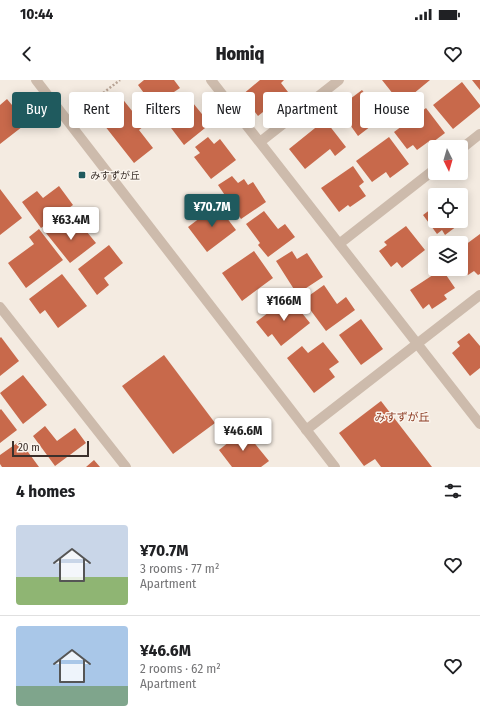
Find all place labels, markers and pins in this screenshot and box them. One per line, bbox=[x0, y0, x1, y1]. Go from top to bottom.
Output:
marker: みすずが丘 bbox=[77, 170, 87, 180]
place label: みすずが丘 bbox=[90, 170, 140, 182]
pin: ¥70.7M bbox=[179, 194, 245, 228]
pin: ¥63.4M bbox=[38, 207, 104, 241]
pin: ¥166M bbox=[256, 288, 312, 322]
pin: ¥46.6M bbox=[210, 418, 276, 452]

